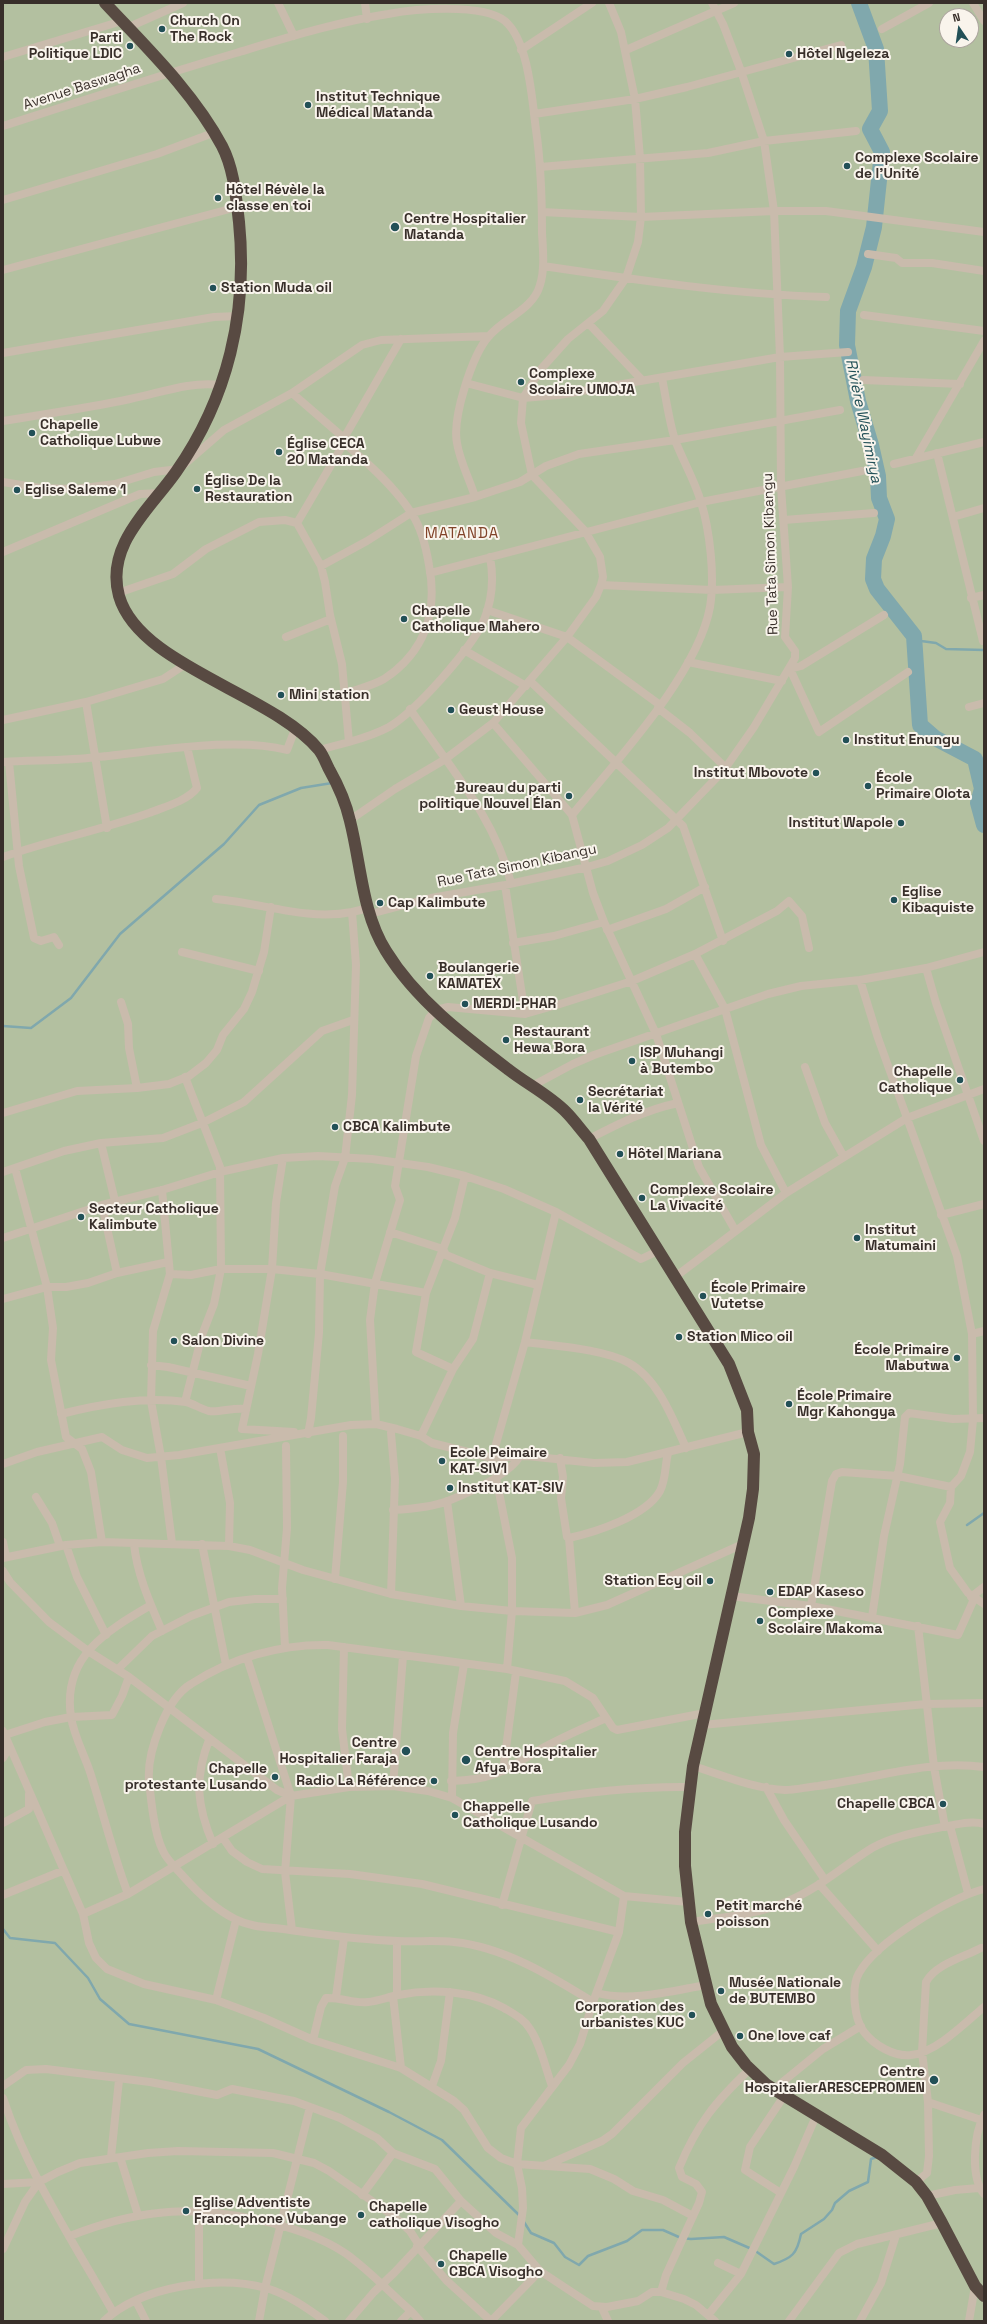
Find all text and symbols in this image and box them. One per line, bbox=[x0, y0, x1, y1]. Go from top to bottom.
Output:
north arrow bbox=[939, 8, 979, 48]
text: N bbox=[951, 10, 962, 25]
place label: Church On The Rock bbox=[170, 13, 240, 46]
marker: Church On The Rock bbox=[157, 24, 167, 34]
place label: Parti Politique LDIC bbox=[29, 30, 122, 62]
marker: Parti Politique LDIC bbox=[125, 41, 135, 51]
place label: Hôtel Ngeleza bbox=[797, 46, 889, 62]
marker: Hôtel Ngeleza bbox=[784, 49, 794, 59]
street label: Avenue Baswagha bbox=[21, 60, 143, 114]
place label: Institut Technique Médical Matanda bbox=[316, 89, 440, 122]
marker: Institut Technique Médical Matanda bbox=[303, 100, 313, 110]
place label: Complexe Scolaire de l'Unité bbox=[855, 150, 978, 182]
marker: Complexe Scolaire de l'Unité bbox=[842, 161, 852, 171]
place label: Hôtel Révèle la classe en toi bbox=[226, 182, 324, 214]
marker: Hôtel Révèle la classe en toi bbox=[213, 193, 223, 203]
place label: Centre Hospitalier Matanda bbox=[404, 211, 526, 244]
marker: Centre Hospitalier Matanda bbox=[389, 221, 401, 233]
place label: Station Muda oil bbox=[221, 280, 332, 296]
marker: Station Muda oil bbox=[208, 283, 218, 293]
water label: Rivière Wayimirya bbox=[841, 357, 885, 485]
place label: Complexe Scolaire UMOJA bbox=[529, 366, 635, 398]
marker: Complexe Scolaire UMOJA bbox=[516, 377, 526, 387]
place label: Chapelle Catholique Lubwe bbox=[40, 417, 161, 450]
marker: Chapelle Catholique Lubwe bbox=[27, 428, 37, 438]
place label: Église CECA 20 Matanda bbox=[287, 436, 368, 468]
marker: Église CECA 20 Matanda bbox=[274, 447, 284, 457]
place label: Église De la Restauration bbox=[205, 473, 292, 506]
street label: Rue Tata Simon Kibangu bbox=[760, 473, 782, 635]
place label: Eglise Saleme 1 bbox=[25, 482, 126, 498]
marker: Église De la Restauration bbox=[192, 484, 202, 494]
marker: Eglise Saleme 1 bbox=[12, 485, 22, 495]
district label: MATANDA bbox=[425, 525, 499, 543]
place label: Chapelle Catholique Mahero bbox=[412, 603, 540, 636]
marker: Chapelle Catholique Mahero bbox=[399, 614, 409, 624]
place label: Mini station bbox=[289, 687, 369, 703]
marker: Mini station bbox=[276, 690, 286, 700]
place label: Geust House bbox=[459, 702, 544, 718]
marker: Geust House bbox=[446, 705, 456, 715]
place label: Institut Enungu bbox=[854, 732, 960, 748]
marker: Institut Enungu bbox=[841, 735, 851, 745]
place label: Institut Mbovote bbox=[694, 765, 808, 781]
marker: Institut Mbovote bbox=[811, 768, 821, 778]
place label: École Primaire Olota bbox=[876, 770, 970, 802]
place label: Bureau du parti politique Nouvel Élan bbox=[419, 780, 561, 812]
marker: École Primaire Olota bbox=[863, 781, 873, 791]
marker: Bureau du parti politique Nouvel Élan bbox=[564, 791, 574, 801]
place label: Institut Wapole bbox=[789, 815, 893, 831]
marker: Institut Wapole bbox=[896, 818, 906, 828]
street label: Rue Tata Simon Kibangu bbox=[436, 841, 598, 891]
place label: Eglise Kibaquiste bbox=[902, 884, 974, 916]
place label: Cap Kalimbute bbox=[388, 895, 486, 911]
marker: Eglise Kibaquiste bbox=[889, 895, 899, 905]
marker: Cap Kalimbute bbox=[375, 898, 385, 908]
place label: Boulangerie KAMATEX bbox=[438, 960, 519, 992]
marker: Boulangerie KAMATEX bbox=[425, 971, 435, 981]
place label: MERDI-PHAR bbox=[473, 996, 556, 1012]
marker: MERDI-PHAR bbox=[460, 999, 470, 1009]
place label: Restaurant Hewa Bora bbox=[514, 1024, 589, 1056]
marker: Restaurant Hewa Bora bbox=[501, 1035, 511, 1045]
place label: ISP Muhangi à Butembo bbox=[640, 1045, 723, 1078]
marker: ISP Muhangi à Butembo bbox=[627, 1056, 637, 1066]
place label: Chapelle Catholique bbox=[879, 1064, 952, 1096]
marker: Chapelle Catholique bbox=[955, 1075, 965, 1085]
place label: Secrétariat la Vérité bbox=[588, 1084, 664, 1116]
marker: Secrétariat la Vérité bbox=[575, 1095, 585, 1105]
place label: CBCA Kalimbute bbox=[343, 1119, 451, 1135]
marker: CBCA Kalimbute bbox=[330, 1122, 340, 1132]
place label: Hôtel Mariana bbox=[628, 1146, 722, 1162]
marker: Hôtel Mariana bbox=[615, 1149, 625, 1159]
place label: Complexe Scolaire La Vivacité bbox=[650, 1182, 773, 1214]
marker: Complexe Scolaire La Vivacité bbox=[637, 1193, 647, 1203]
place label: Secteur Catholique Kalimbute bbox=[89, 1201, 219, 1234]
marker: Secteur Catholique Kalimbute bbox=[76, 1212, 86, 1222]
place label: Institut Matumaini bbox=[865, 1222, 936, 1254]
marker: Institut Matumaini bbox=[852, 1233, 862, 1243]
place label: École Primaire Vutetse bbox=[711, 1280, 806, 1312]
marker: École Primaire Vutetse bbox=[698, 1291, 708, 1301]
place label: Station Mico oil bbox=[687, 1329, 793, 1345]
marker: Station Mico oil bbox=[674, 1332, 684, 1342]
place label: Salon Divine bbox=[182, 1333, 264, 1349]
marker: Salon Divine bbox=[169, 1336, 179, 1346]
place label: École Primaire Mabutwa bbox=[854, 1342, 949, 1374]
marker: École Primaire Mabutwa bbox=[952, 1353, 962, 1363]
place label: École Primaire Mgr Kahongya bbox=[797, 1388, 896, 1420]
marker: École Primaire Mgr Kahongya bbox=[784, 1399, 794, 1409]
place label: Ecole Peimaire KAT-SIV1 bbox=[450, 1445, 547, 1478]
marker: Ecole Peimaire KAT-SIV1 bbox=[437, 1456, 447, 1466]
place label: Institut KAT-SIV bbox=[458, 1480, 563, 1496]
marker: Institut KAT-SIV bbox=[445, 1483, 455, 1493]
place label: Station Ecy oil bbox=[605, 1573, 702, 1589]
marker: Station Ecy oil bbox=[705, 1576, 715, 1586]
place label: EDAP Kaseso bbox=[778, 1584, 864, 1600]
marker: EDAP Kaseso bbox=[765, 1587, 775, 1597]
place label: Complexe Scolaire Makoma bbox=[768, 1605, 882, 1638]
marker: Complexe Scolaire Makoma bbox=[755, 1616, 765, 1626]
place label: Centre Hospitalier Faraja bbox=[279, 1735, 397, 1768]
place label: Centre Hospitalier Afya Bora bbox=[475, 1744, 597, 1776]
marker: Centre Hospitalier Faraja bbox=[400, 1745, 412, 1757]
marker: Centre Hospitalier Afya Bora bbox=[460, 1754, 472, 1766]
place label: Chapelle protestante Lusando bbox=[125, 1761, 267, 1794]
marker: Chapelle protestante Lusando bbox=[270, 1772, 280, 1782]
place label: Radio La Référence bbox=[296, 1773, 426, 1789]
marker: Radio La Référence bbox=[429, 1776, 439, 1786]
place label: Chapelle CBCA bbox=[837, 1796, 935, 1812]
place label: Chappelle Catholique Lusando bbox=[463, 1799, 598, 1832]
marker: Chapelle CBCA bbox=[938, 1799, 948, 1809]
marker: Chappelle Catholique Lusando bbox=[450, 1810, 460, 1820]
place label: Petit marché poisson bbox=[716, 1898, 802, 1930]
marker: Petit marché poisson bbox=[703, 1909, 713, 1919]
place label: Musée Nationale de BUTEMBO bbox=[729, 1975, 841, 2008]
marker: Musée Nationale de BUTEMBO bbox=[716, 1986, 726, 1996]
place label: Corporation des urbanistes KUC bbox=[575, 1999, 684, 2032]
marker: Corporation des urbanistes KUC bbox=[687, 2010, 697, 2020]
place label: One love caf bbox=[748, 2028, 831, 2044]
marker: One love caf bbox=[735, 2031, 745, 2041]
place label: Centre HospitalierARESCEPROMEN bbox=[745, 2064, 925, 2096]
marker: Centre HospitalierARESCEPROMEN bbox=[928, 2074, 940, 2086]
place label: Eglise Adventiste Francophone Vubange bbox=[194, 2195, 346, 2228]
place label: Chapelle catholique Visogho bbox=[369, 2199, 499, 2232]
marker: Eglise Adventiste Francophone Vubange bbox=[181, 2206, 191, 2216]
marker: Chapelle catholique Visogho bbox=[356, 2210, 366, 2220]
place label: Chapelle CBCA Visogho bbox=[449, 2248, 543, 2280]
marker: Chapelle CBCA Visogho bbox=[436, 2259, 446, 2269]

